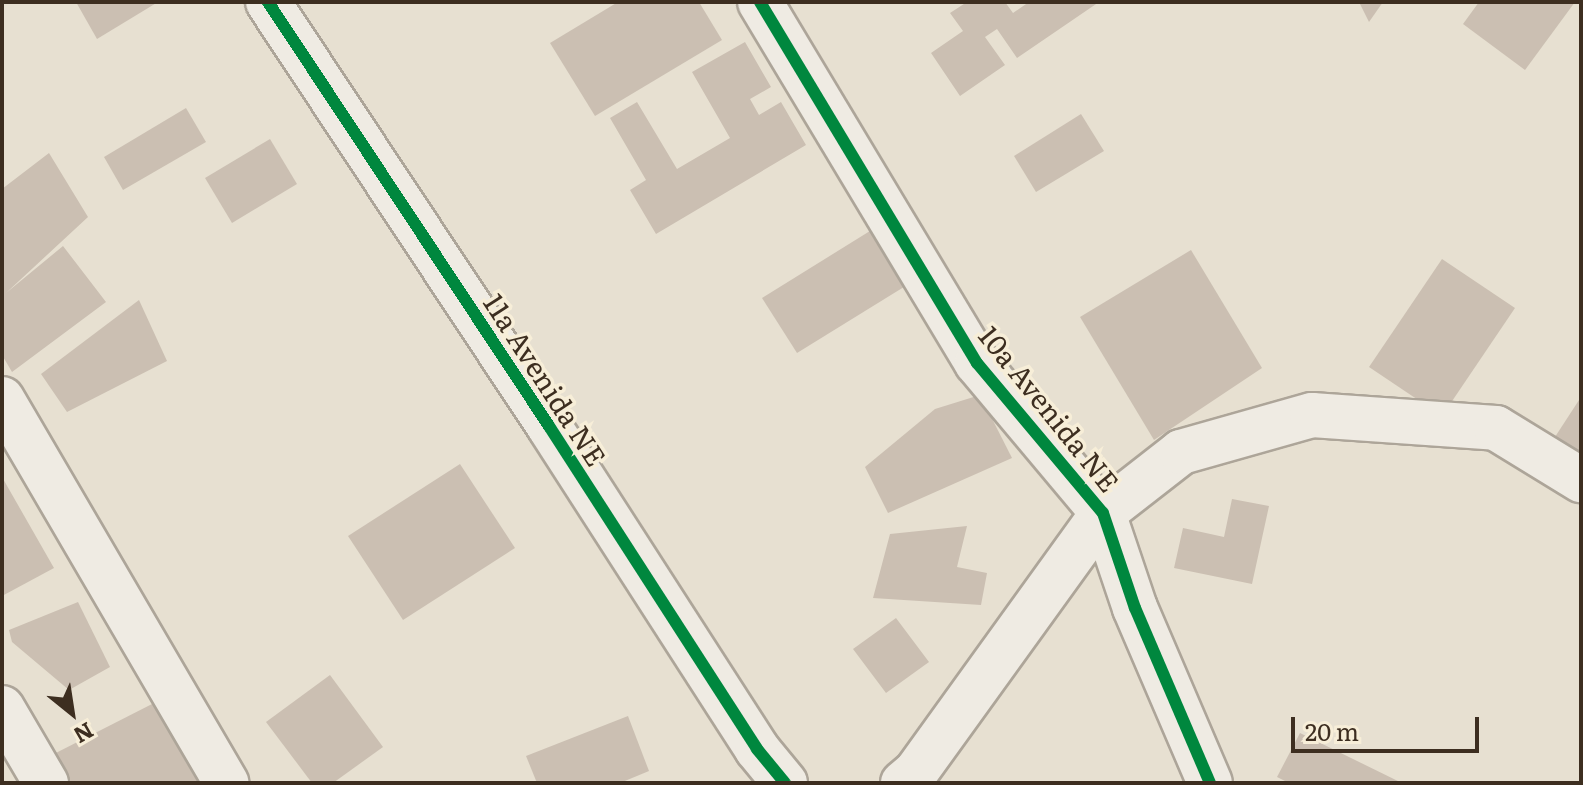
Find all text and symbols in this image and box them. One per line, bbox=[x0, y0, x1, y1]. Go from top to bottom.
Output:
street label: 11a Avenida NE bbox=[478, 287, 614, 471]
street label: 10a Avenida NE bbox=[973, 318, 1127, 498]
north arrow bbox=[32, 673, 112, 753]
scale bar bbox=[1295, 701, 1483, 751]
text: 20 m bbox=[1305, 713, 1359, 748]
text: N bbox=[68, 715, 100, 753]

